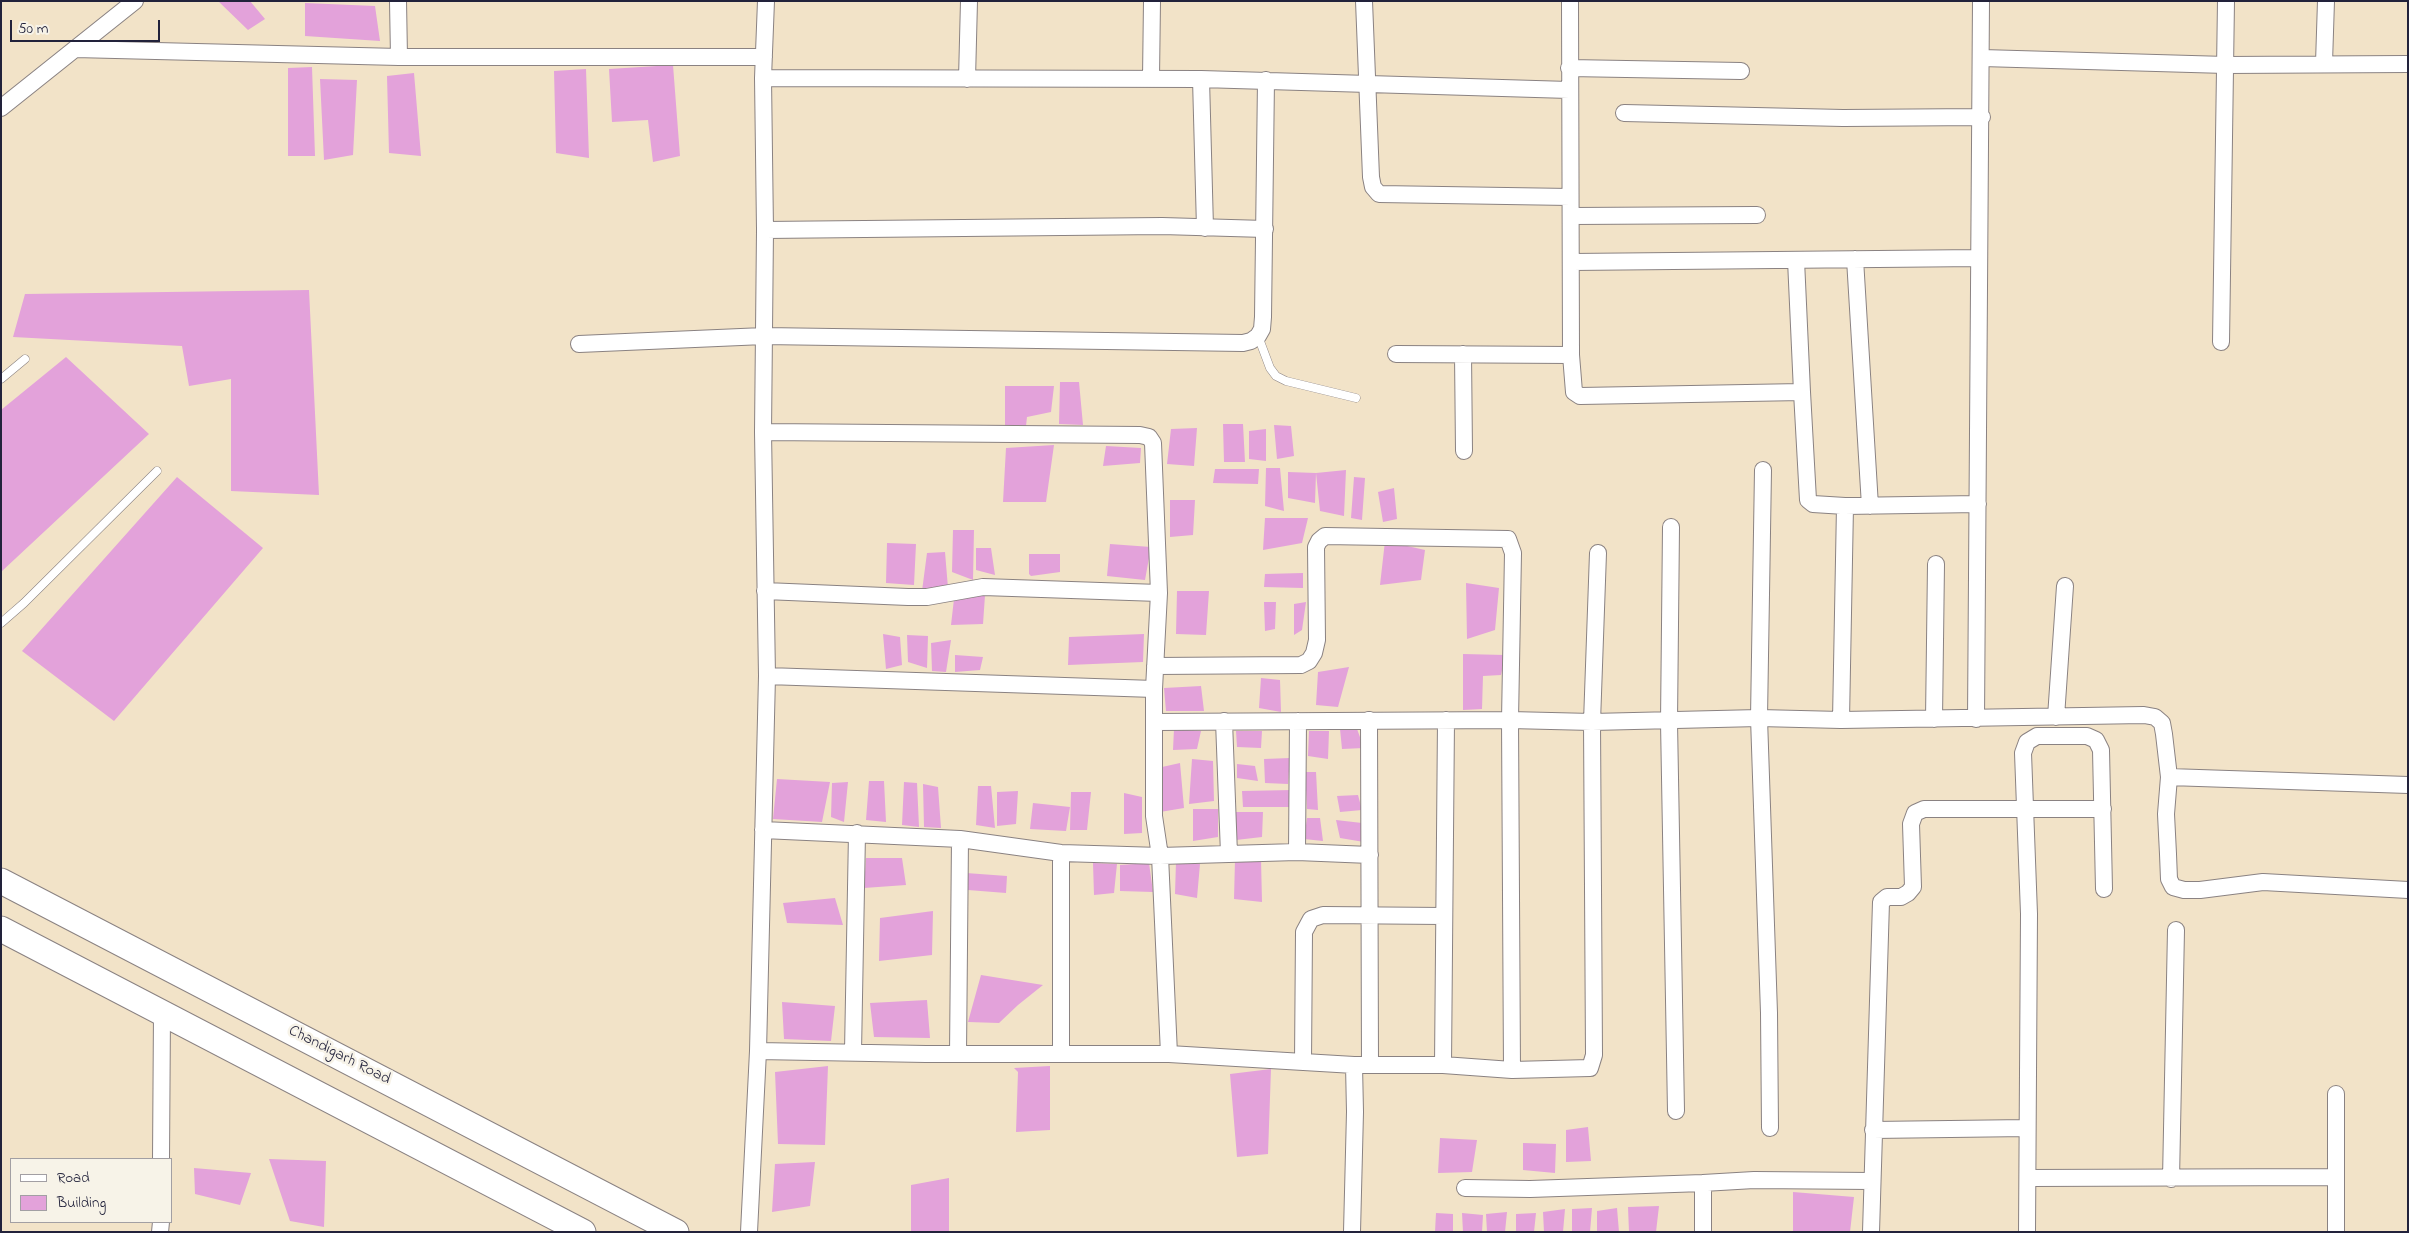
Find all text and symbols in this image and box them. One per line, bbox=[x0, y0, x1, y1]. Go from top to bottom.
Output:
scale bar bbox=[12, 10, 162, 42]
text: 50 m bbox=[18, 18, 48, 40]
street label: Chandigarh Road bbox=[285, 1022, 393, 1090]
legend bbox=[10, 1158, 172, 1223]
text: Road bbox=[57, 1167, 90, 1189]
text: Building bbox=[57, 1192, 106, 1214]

